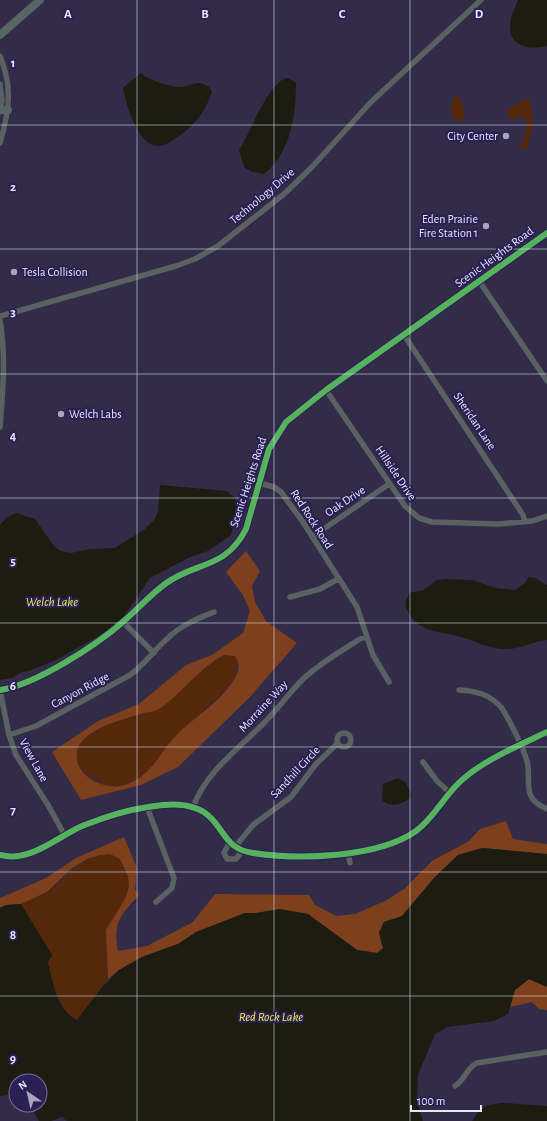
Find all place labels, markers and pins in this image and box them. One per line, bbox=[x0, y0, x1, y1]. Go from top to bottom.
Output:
place label: City Center bbox=[447, 130, 498, 143]
marker: City Center bbox=[501, 131, 511, 141]
place label: Eden Prairie Fire Station 1 bbox=[419, 213, 478, 239]
marker: Eden Prairie Fire Station 1 bbox=[481, 221, 491, 231]
place label: Tesla Collision bbox=[22, 266, 88, 278]
marker: Tesla Collision bbox=[9, 267, 19, 277]
place label: Welch Labs bbox=[69, 408, 122, 420]
marker: Welch Labs bbox=[56, 409, 66, 419]

